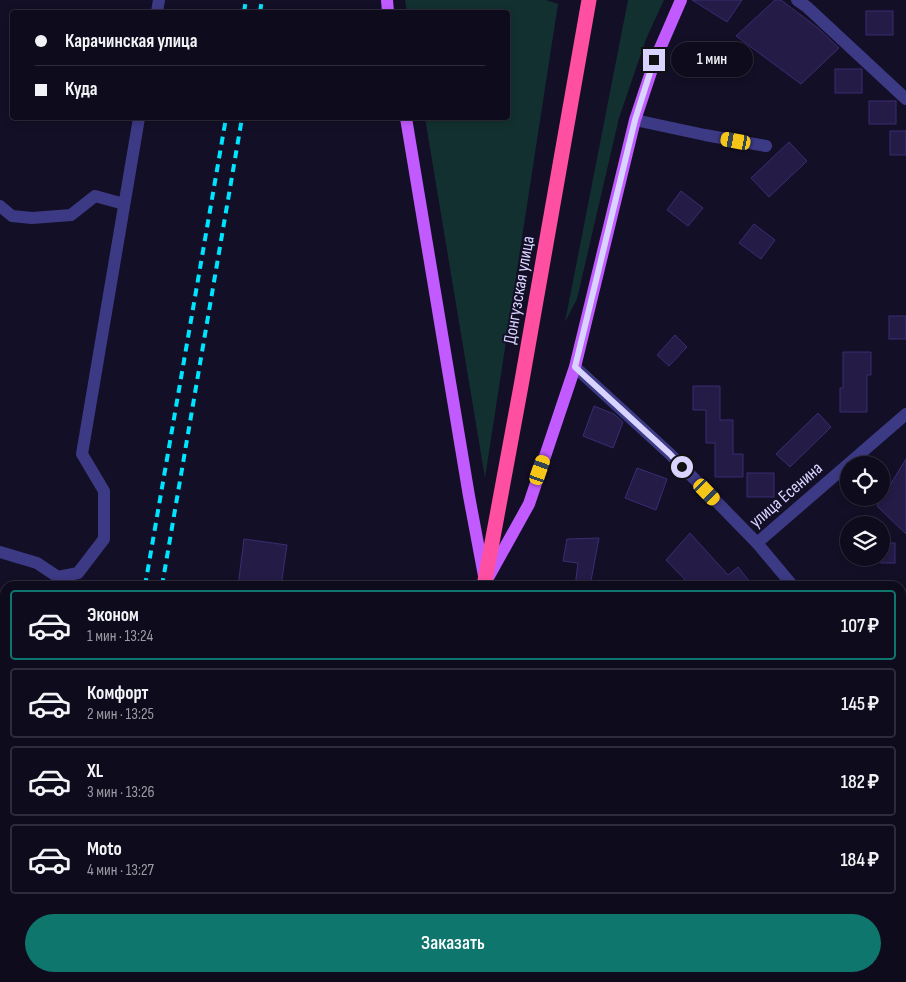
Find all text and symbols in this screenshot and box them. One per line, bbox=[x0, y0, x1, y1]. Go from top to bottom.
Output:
text: Карачинская улица bbox=[65, 30, 198, 53]
callout: 1 мин bbox=[672, 42, 754, 78]
route end bbox=[643, 49, 665, 71]
text: 1 мин bbox=[697, 50, 727, 69]
text: Куда bbox=[65, 78, 98, 101]
car bbox=[719, 131, 752, 151]
street label: Донгузская улица bbox=[499, 234, 539, 346]
car bbox=[528, 453, 551, 487]
route start bbox=[671, 456, 693, 478]
map controls bbox=[840, 456, 890, 566]
button: locate bbox=[840, 456, 890, 506]
street label: улица Есенина bbox=[745, 458, 827, 532]
car bbox=[691, 476, 722, 508]
button: layers bbox=[840, 516, 890, 566]
icon: car bbox=[27, 603, 72, 648]
text: Эконом bbox=[87, 604, 139, 627]
text: 107 ₽ bbox=[841, 615, 879, 638]
text: 1 мин · 13:24 bbox=[87, 627, 153, 646]
icon: car bbox=[27, 681, 72, 726]
text: Комфорт bbox=[87, 682, 149, 705]
text: 145 ₽ bbox=[841, 693, 879, 716]
text: 2 мин · 13:25 bbox=[87, 705, 154, 724]
icon: car bbox=[27, 759, 72, 804]
text: XL bbox=[87, 760, 103, 783]
text: 182 ₽ bbox=[841, 771, 879, 794]
text: 3 мин · 13:26 bbox=[87, 783, 155, 802]
icon: car bbox=[27, 837, 72, 882]
text: Moto bbox=[87, 838, 122, 861]
text: 184 ₽ bbox=[840, 849, 879, 872]
text: 4 мин · 13:27 bbox=[87, 861, 154, 880]
button: Заказать bbox=[25, 914, 881, 972]

